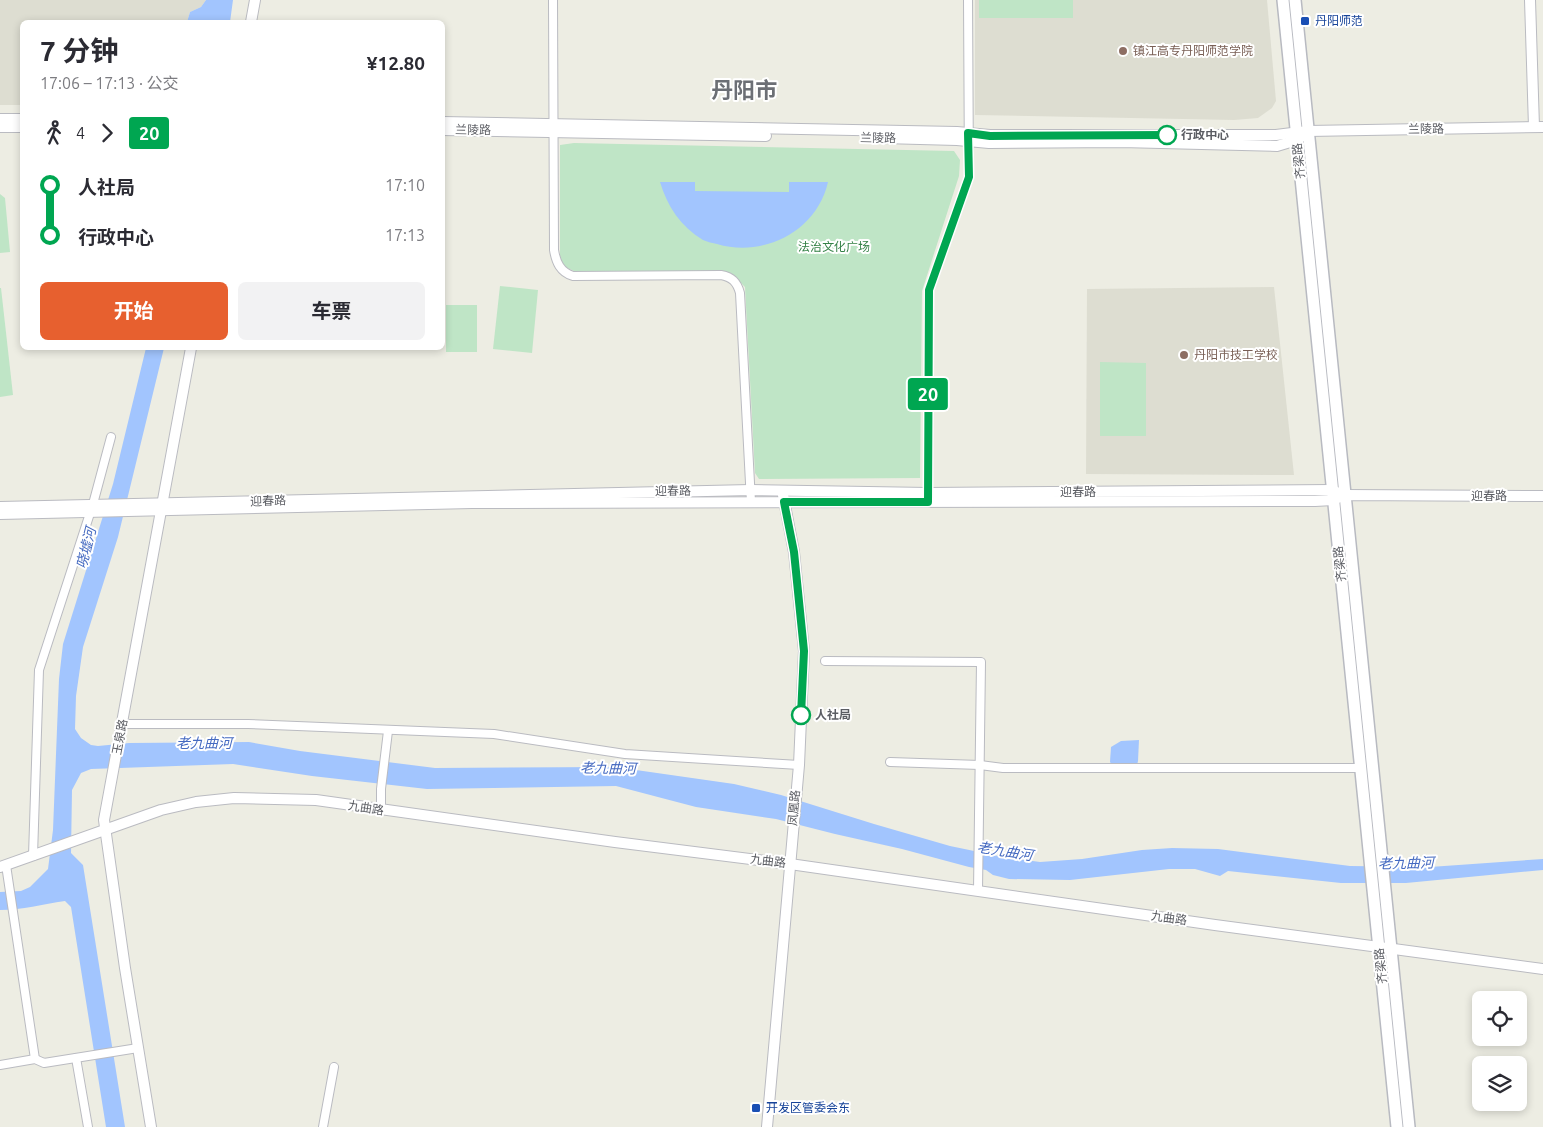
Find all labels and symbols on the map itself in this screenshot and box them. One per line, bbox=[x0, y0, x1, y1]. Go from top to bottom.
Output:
place label: 丹阳师范 bbox=[1315, 14, 1363, 27]
marker: 丹阳师范 bbox=[1299, 15, 1311, 27]
place label: 镇江高专丹阳师范学院 bbox=[1133, 44, 1253, 57]
marker: 镇江高专丹阳师范学院 bbox=[1117, 45, 1129, 57]
district label: 丹阳市 bbox=[711, 77, 777, 102]
street label: 兰陵路 bbox=[1408, 122, 1444, 135]
street label: 兰陵路 bbox=[455, 123, 491, 136]
marker: 行政中心 bbox=[1157, 125, 1177, 145]
place label: 行政中心 bbox=[1181, 128, 1229, 141]
street label: 兰陵路 bbox=[860, 131, 896, 144]
street label: 齐梁路 bbox=[1290, 142, 1307, 180]
park label: 法治文化广场 bbox=[798, 240, 870, 253]
place label: 丹阳市技工学校 bbox=[1194, 348, 1278, 361]
marker: 丹阳市技工学校 bbox=[1178, 349, 1190, 361]
line badge: 20 bbox=[906, 378, 950, 410]
street label: 迎春路 bbox=[655, 484, 691, 497]
street label: 迎春路 bbox=[1060, 485, 1096, 498]
street label: 迎春路 bbox=[1471, 489, 1507, 502]
street label: 迎春路 bbox=[250, 493, 286, 508]
water label: 哓墟河 bbox=[73, 523, 100, 570]
street label: 齐梁路 bbox=[1331, 545, 1348, 583]
marker: 人社局 bbox=[791, 705, 811, 725]
place label: 人社局 bbox=[815, 708, 851, 721]
street label: 玉泉路 bbox=[110, 718, 129, 756]
water label: 老九曲河 bbox=[176, 735, 235, 751]
water label: 老九曲河 bbox=[580, 760, 639, 777]
street label: 凤凰路 bbox=[785, 789, 802, 826]
street label: 九曲路 bbox=[347, 798, 385, 817]
water label: 老九曲河 bbox=[976, 839, 1037, 864]
street label: 九曲路 bbox=[749, 852, 787, 869]
water label: 老九曲河 bbox=[1378, 854, 1437, 871]
street label: 九曲路 bbox=[1150, 909, 1188, 926]
street label: 齐梁路 bbox=[1372, 947, 1389, 985]
place label: 开发区管委会东 bbox=[766, 1101, 850, 1114]
marker: 开发区管委会东 bbox=[750, 1102, 762, 1114]

